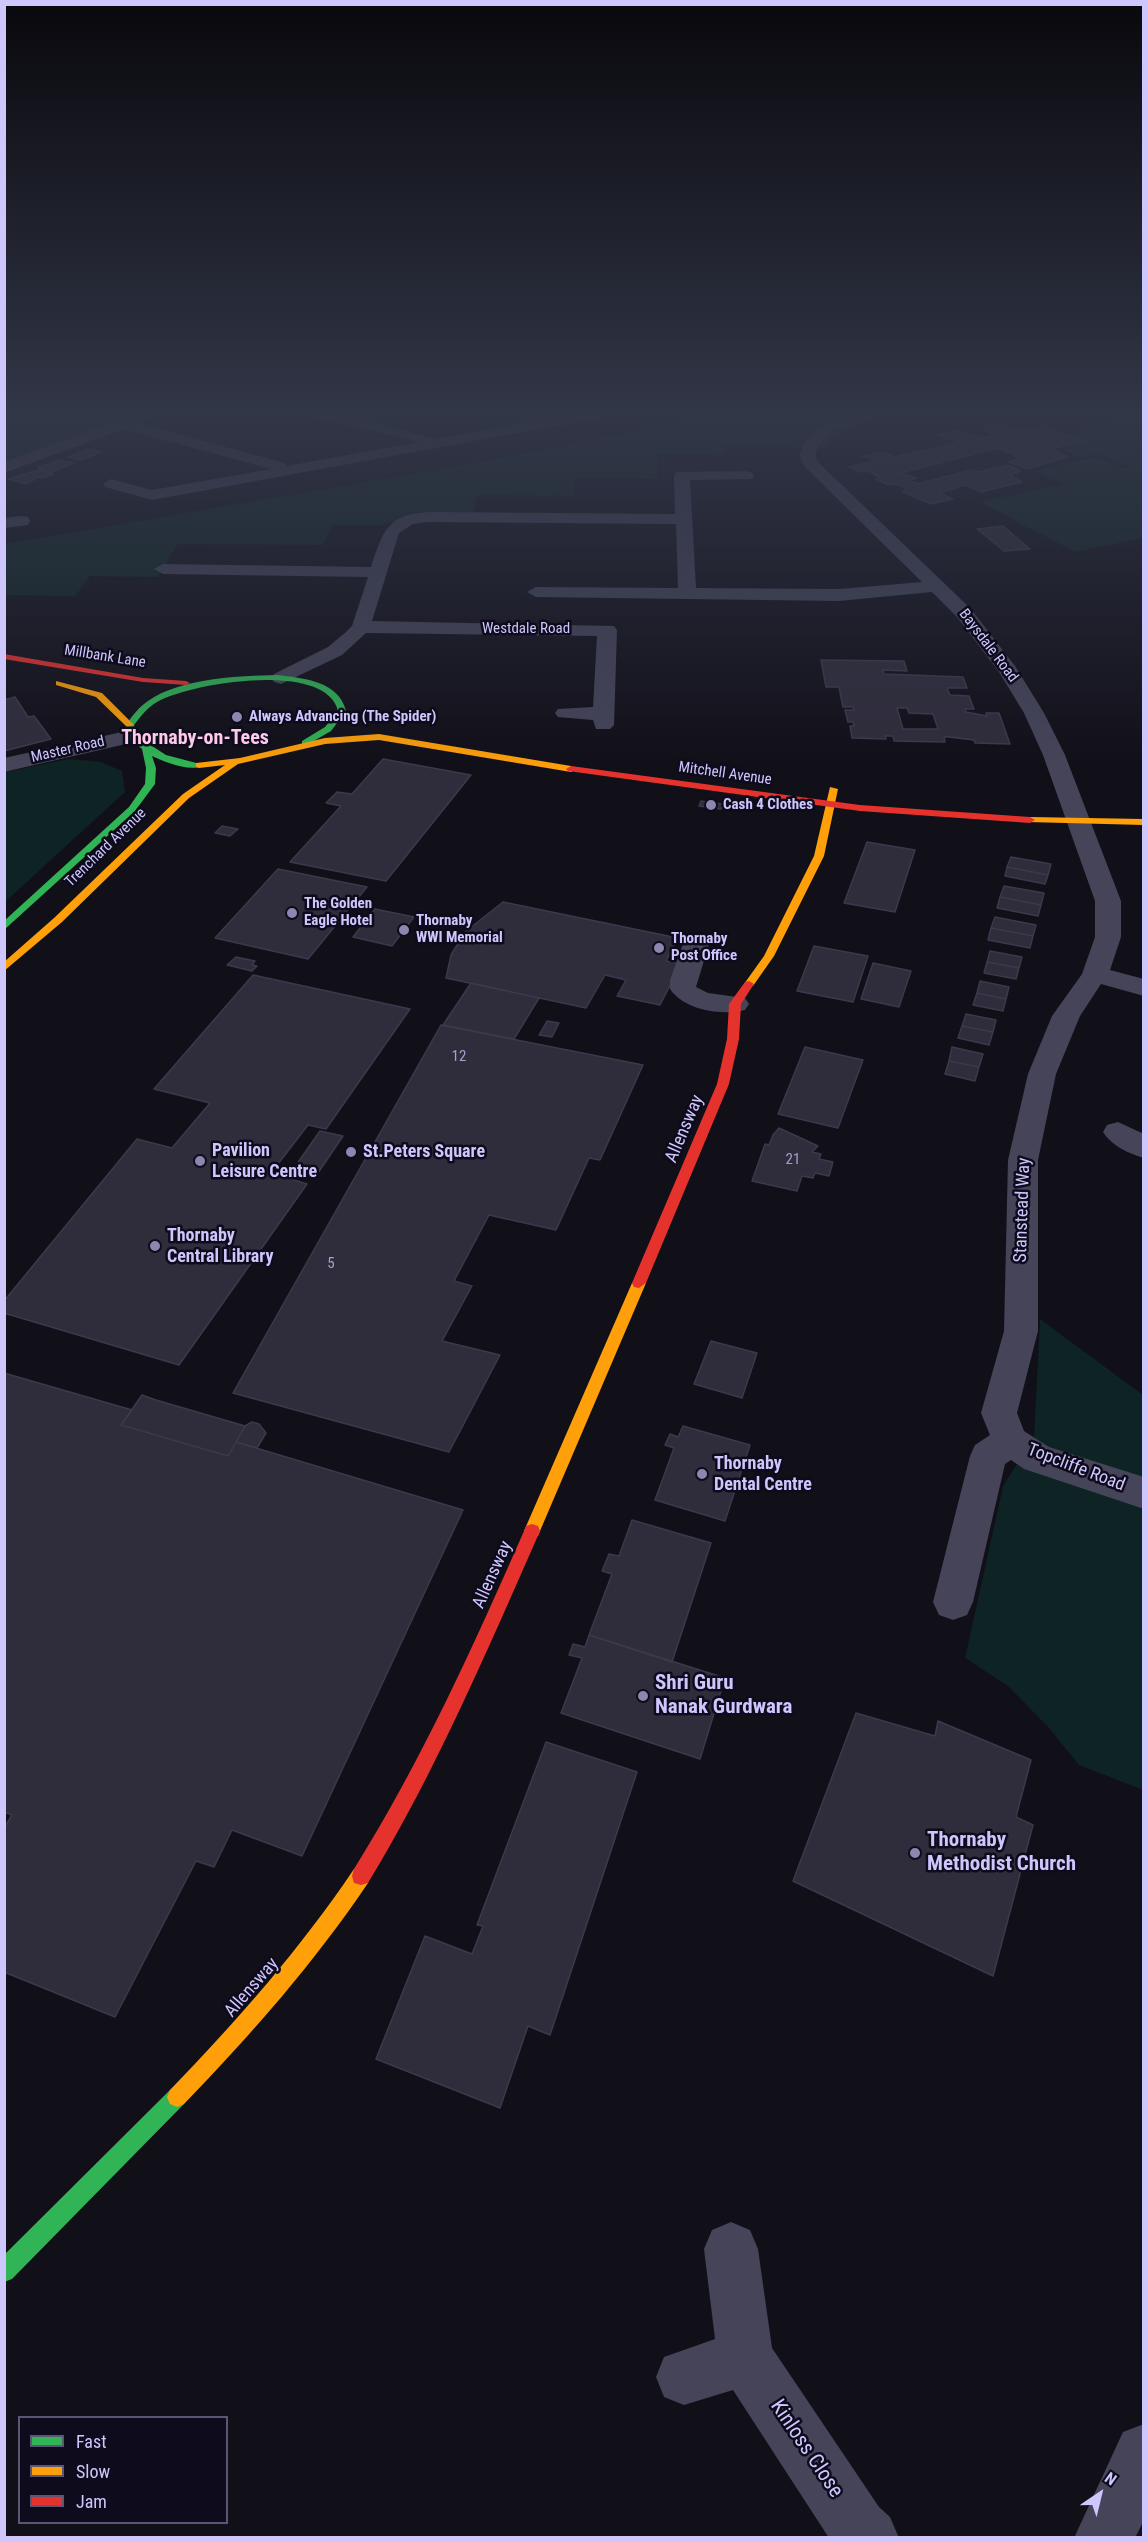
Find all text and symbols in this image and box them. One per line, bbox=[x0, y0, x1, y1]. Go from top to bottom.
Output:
street label: Baysdale Road bbox=[955, 606, 1021, 686]
street label: Westdale Road bbox=[482, 620, 570, 638]
street label: Millbank Lane bbox=[63, 642, 147, 672]
place label: Always Advancing (The Spider) bbox=[249, 708, 436, 726]
marker: Always Advancing (The Spider) bbox=[230, 710, 244, 724]
district label: Thornaby-on-Tees bbox=[121, 727, 269, 751]
street label: Master Road bbox=[29, 733, 107, 767]
street label: Mitchell Avenue bbox=[677, 759, 773, 789]
place label: Cash 4 Clothes bbox=[723, 796, 813, 814]
marker: Cash 4 Clothes bbox=[704, 798, 718, 812]
street label: Trenchard Avenue bbox=[62, 805, 150, 891]
place label: The Golden Eagle Hotel bbox=[304, 895, 373, 930]
marker: The Golden Eagle Hotel bbox=[285, 906, 299, 920]
place label: Thornaby WWI Memorial bbox=[416, 912, 503, 947]
marker: Thornaby WWI Memorial bbox=[397, 923, 411, 937]
place label: Thornaby Post Office bbox=[671, 930, 737, 965]
marker: Thornaby Post Office bbox=[652, 941, 666, 955]
house number: 12 bbox=[452, 1048, 466, 1066]
street label: Allensway bbox=[661, 1092, 709, 1166]
place label: Pavilion Leisure Centre bbox=[212, 1140, 317, 1182]
place label: St.Peters Square bbox=[363, 1141, 485, 1163]
marker: St.Peters Square bbox=[344, 1145, 358, 1159]
house number: 21 bbox=[786, 1151, 800, 1169]
marker: Pavilion Leisure Centre bbox=[193, 1154, 207, 1168]
street label: Stanstead Way bbox=[1010, 1157, 1036, 1263]
place label: Thornaby Central Library bbox=[167, 1225, 273, 1268]
marker: Thornaby Central Library bbox=[148, 1239, 162, 1253]
house number: 5 bbox=[327, 1255, 335, 1273]
street label: Topcliffe Road bbox=[1024, 1439, 1128, 1497]
place label: Thornaby Dental Centre bbox=[714, 1453, 812, 1496]
marker: Thornaby Dental Centre bbox=[695, 1467, 709, 1481]
street label: Allensway bbox=[469, 1538, 517, 1612]
place label: Shri Guru Nanak Gurdwara bbox=[655, 1671, 792, 1721]
marker: Shri Guru Nanak Gurdwara bbox=[636, 1689, 650, 1703]
place label: Thornaby Methodist Church bbox=[927, 1828, 1076, 1878]
marker: Thornaby Methodist Church bbox=[908, 1846, 922, 1860]
street label: Allensway bbox=[220, 1954, 284, 2022]
street label: Kinloss Close bbox=[764, 2395, 848, 2503]
legend bbox=[18, 2416, 228, 2524]
text: Fast bbox=[76, 2431, 107, 2452]
text: Slow bbox=[76, 2461, 110, 2482]
north arrow bbox=[1070, 2464, 1130, 2524]
text: N bbox=[1101, 2468, 1120, 2489]
text: Jam bbox=[76, 2491, 107, 2512]

